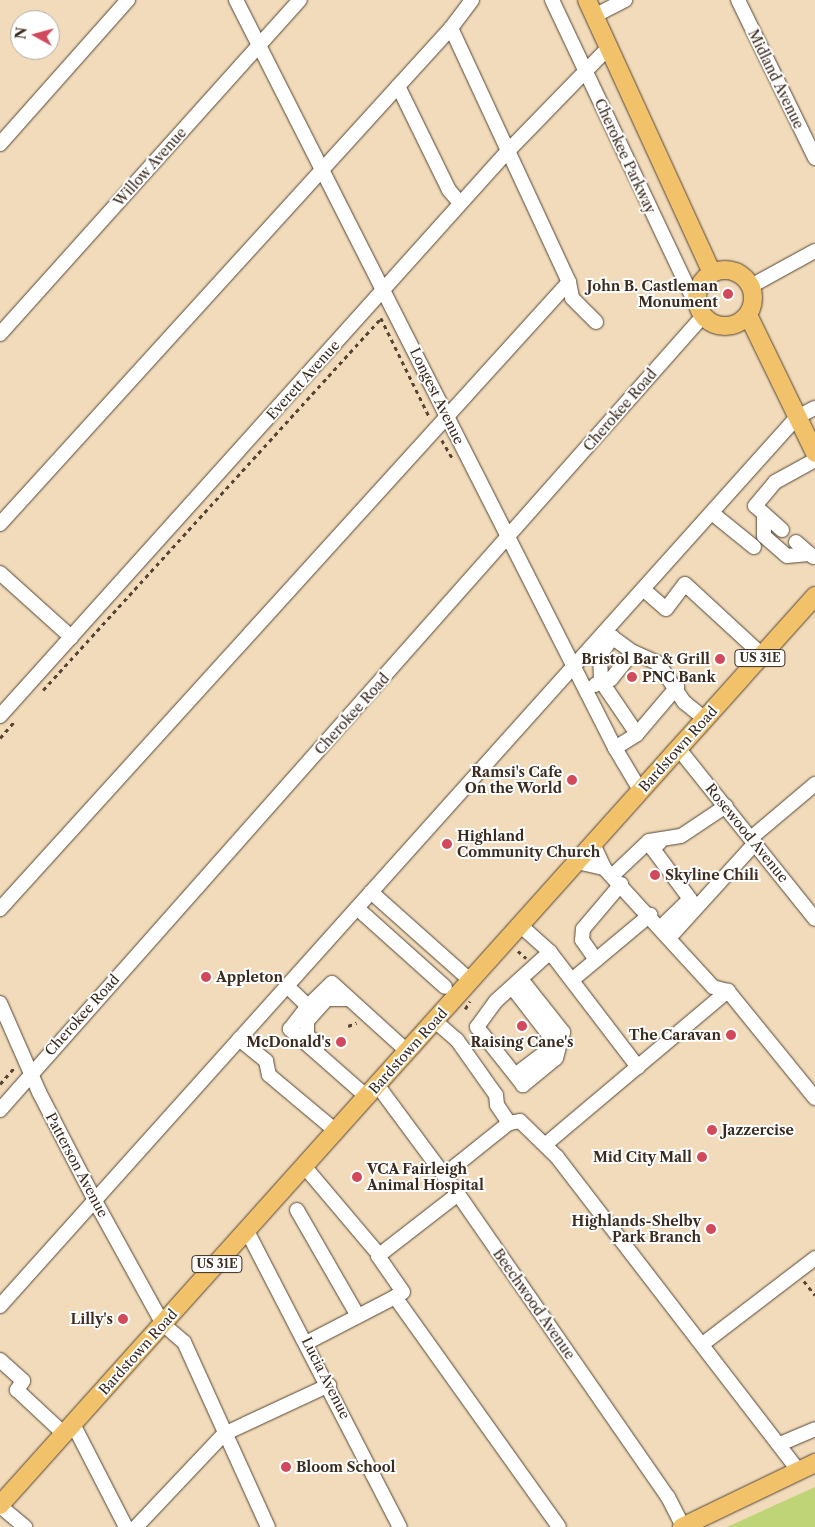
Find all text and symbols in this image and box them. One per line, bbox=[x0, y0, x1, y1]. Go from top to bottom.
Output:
north arrow bbox=[10, 10, 60, 60]
text: N bbox=[11, 26, 31, 40]
street label: Midland Avenue bbox=[745, 26, 807, 132]
street label: Cherokee Parkway bbox=[591, 96, 659, 216]
street label: Willow Avenue bbox=[110, 124, 190, 210]
place label: John B. Castleman Monument bbox=[587, 278, 718, 310]
marker: John B. Castleman Monument bbox=[722, 288, 734, 300]
street label: Everett Avenue bbox=[263, 337, 343, 423]
street label: Longest Avenue bbox=[406, 345, 468, 447]
street label: Cherokee Road bbox=[580, 366, 660, 454]
road number: US 31E bbox=[734, 648, 786, 668]
place label: Bristol Bar & Grill bbox=[581, 651, 710, 667]
marker: Bristol Bar & Grill bbox=[714, 653, 726, 665]
place label: PNC Bank bbox=[642, 669, 716, 685]
street label: Cherokee Road bbox=[311, 670, 393, 758]
marker: PNC Bank bbox=[626, 671, 638, 683]
street label: Bardstown Road bbox=[635, 703, 721, 795]
place label: Ramsi's Cafe On the World bbox=[464, 764, 562, 796]
marker: Ramsi's Cafe On the World bbox=[566, 774, 578, 786]
street label: Rosewood Avenue bbox=[702, 780, 792, 886]
place label: Highland Community Church bbox=[457, 828, 601, 860]
marker: Highland Community Church bbox=[441, 838, 453, 850]
place label: Skyline Chili bbox=[665, 867, 759, 883]
marker: Skyline Chili bbox=[649, 869, 661, 881]
place label: Appleton bbox=[216, 969, 283, 985]
street label: Cherokee Road bbox=[41, 971, 123, 1059]
marker: Appleton bbox=[200, 971, 212, 983]
street label: Bardstown Road bbox=[365, 1005, 451, 1097]
marker: Raising Cane's bbox=[516, 1020, 528, 1032]
place label: The Caravan bbox=[629, 1027, 721, 1043]
marker: The Caravan bbox=[725, 1029, 737, 1041]
place label: McDonald's bbox=[246, 1034, 331, 1050]
place label: Raising Cane's bbox=[470, 1034, 574, 1050]
marker: McDonald's bbox=[335, 1036, 347, 1048]
street label: Patterson Avenue bbox=[42, 1109, 112, 1221]
place label: Jazzercise bbox=[722, 1122, 794, 1138]
marker: Jazzercise bbox=[706, 1124, 718, 1136]
place label: Mid City Mall bbox=[593, 1149, 692, 1165]
marker: Mid City Mall bbox=[696, 1151, 708, 1163]
place label: VCA Fairleigh Animal Hospital bbox=[367, 1161, 484, 1194]
marker: VCA Fairleigh Animal Hospital bbox=[351, 1171, 363, 1183]
place label: Highlands-Shelby Park Branch bbox=[572, 1213, 701, 1246]
marker: Highlands-Shelby Park Branch bbox=[705, 1223, 717, 1235]
street label: Beechwood Avenue bbox=[489, 1245, 579, 1363]
road number: US 31E bbox=[191, 1254, 243, 1274]
street label: Bardstown Road bbox=[95, 1306, 181, 1398]
place label: Lilly's bbox=[71, 1311, 113, 1327]
marker: Lilly's bbox=[117, 1313, 129, 1325]
street label: Lucia Avenue bbox=[298, 1334, 354, 1422]
place label: Bloom School bbox=[296, 1459, 396, 1475]
marker: Bloom School bbox=[280, 1461, 292, 1473]

